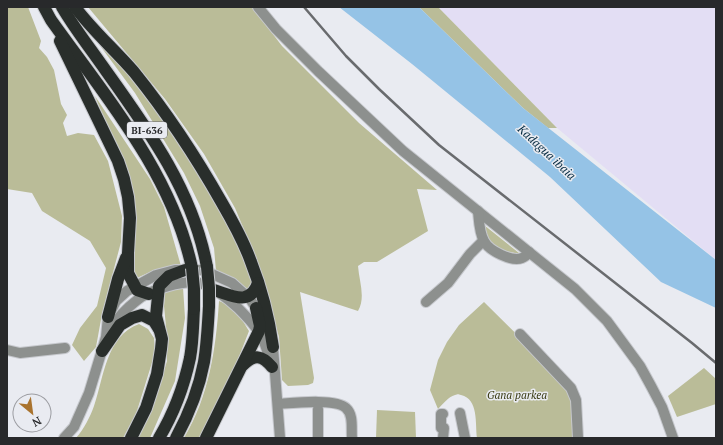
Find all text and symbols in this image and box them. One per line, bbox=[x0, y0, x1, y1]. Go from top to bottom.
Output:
water label: Kadagua ibaia bbox=[514, 121, 579, 183]
road number: BI-636 bbox=[127, 122, 167, 138]
park label: Gana parkea bbox=[487, 388, 547, 402]
north arrow bbox=[12, 393, 52, 433]
text: N bbox=[29, 414, 44, 430]

